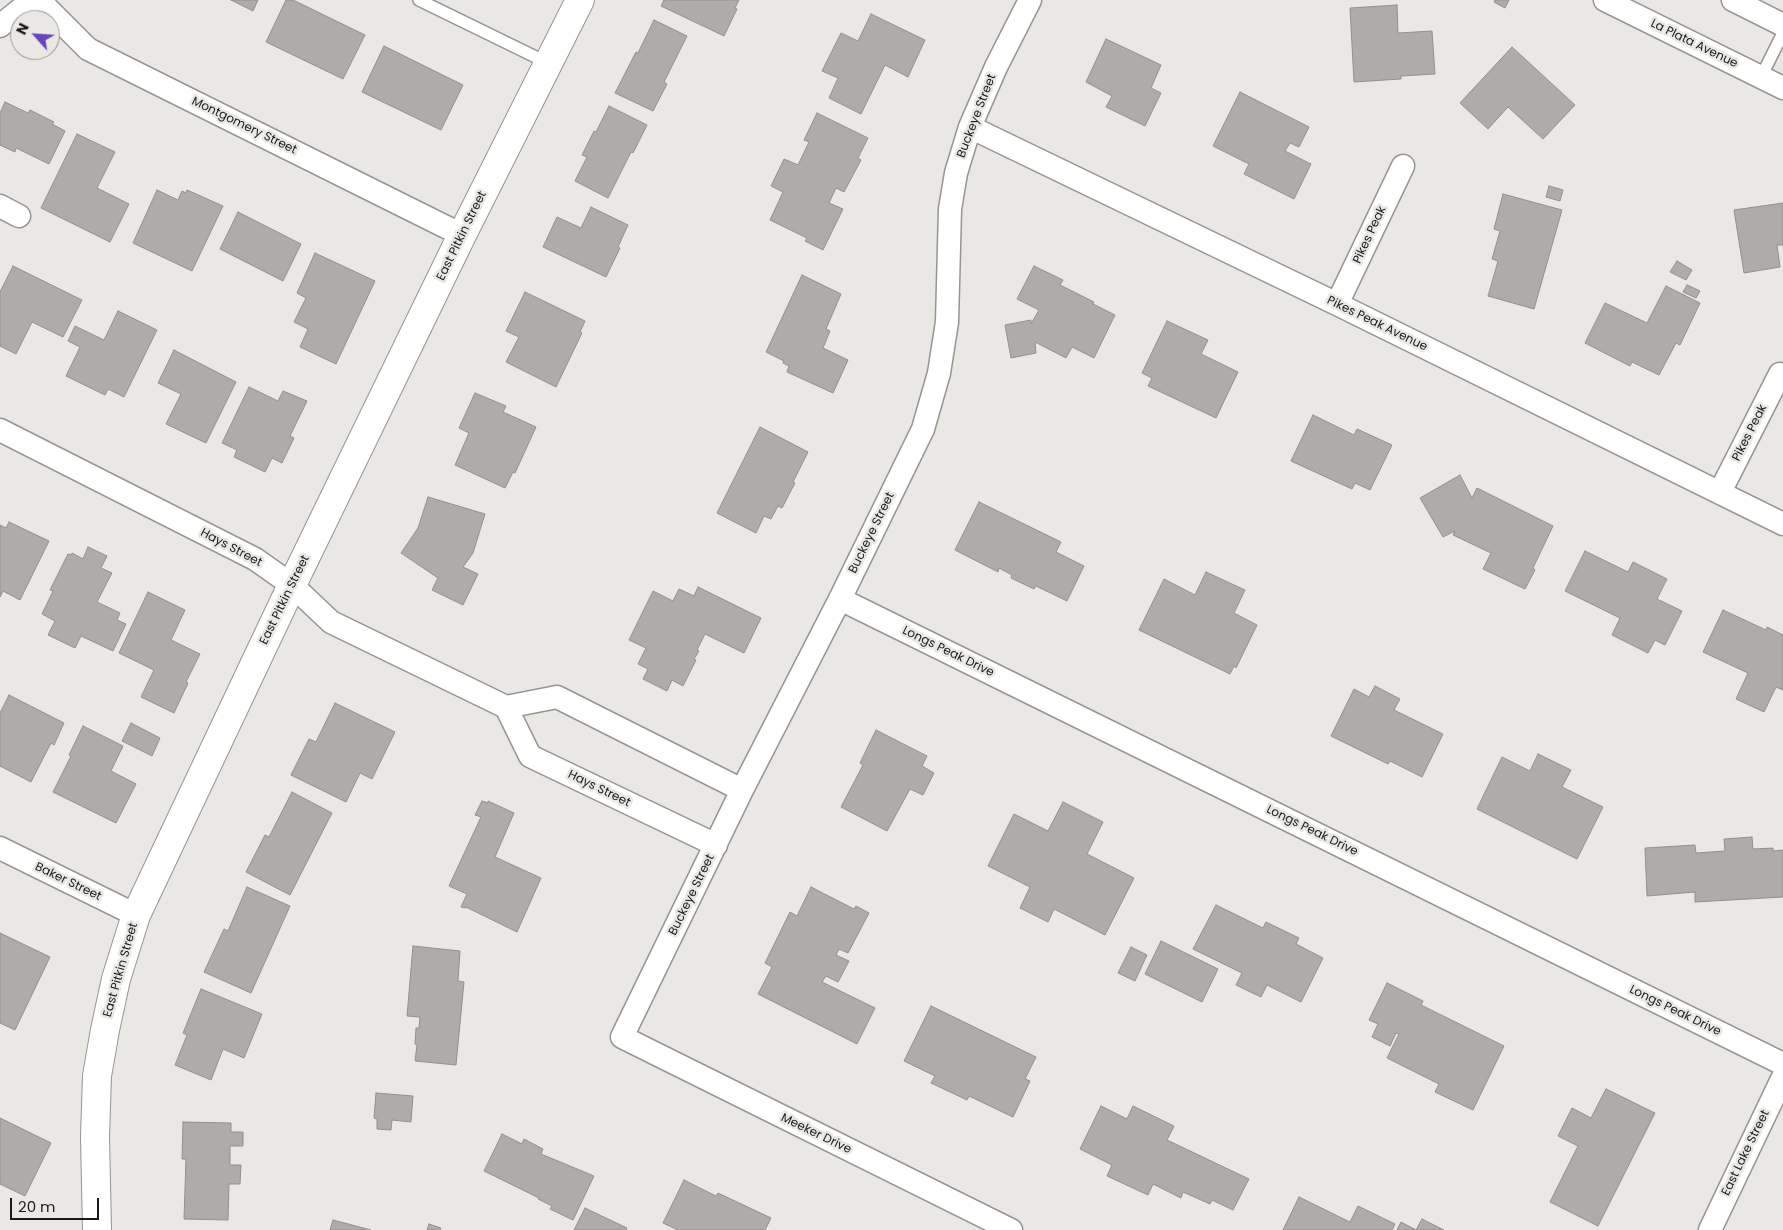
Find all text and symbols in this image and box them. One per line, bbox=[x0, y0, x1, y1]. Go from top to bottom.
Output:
north arrow bbox=[10, 10, 60, 60]
street label: La Plata Avenue bbox=[1648, 17, 1740, 71]
text: N bbox=[11, 20, 34, 38]
street label: Buckeye Street bbox=[954, 72, 1000, 160]
street label: Montgomery Street bbox=[189, 94, 299, 158]
street label: East Pitkin Street bbox=[434, 189, 490, 283]
street label: Pikes Peak bbox=[1350, 204, 1390, 266]
street label: Pikes Peak Avenue bbox=[1324, 293, 1430, 355]
street label: Pikes Peak bbox=[1730, 402, 1770, 464]
street label: Buckeye Street bbox=[846, 490, 898, 576]
street label: Hays Street bbox=[198, 526, 264, 570]
street label: East Pitkin Street bbox=[257, 553, 313, 647]
street label: Longs Peak Drive bbox=[900, 624, 996, 680]
street label: Hays Street bbox=[565, 768, 633, 810]
street label: Longs Peak Drive bbox=[1264, 803, 1360, 859]
street label: Buckeye Street bbox=[666, 852, 718, 938]
street label: Baker Street bbox=[33, 860, 103, 904]
street label: East Pitkin Street bbox=[101, 921, 141, 1019]
street label: Longs Peak Drive bbox=[1627, 983, 1723, 1039]
street label: East Lake Street bbox=[1719, 1108, 1773, 1198]
street label: Meeker Drive bbox=[778, 1111, 854, 1157]
scale bar bbox=[12, 1188, 101, 1220]
text: 20 m bbox=[18, 1196, 56, 1217]

